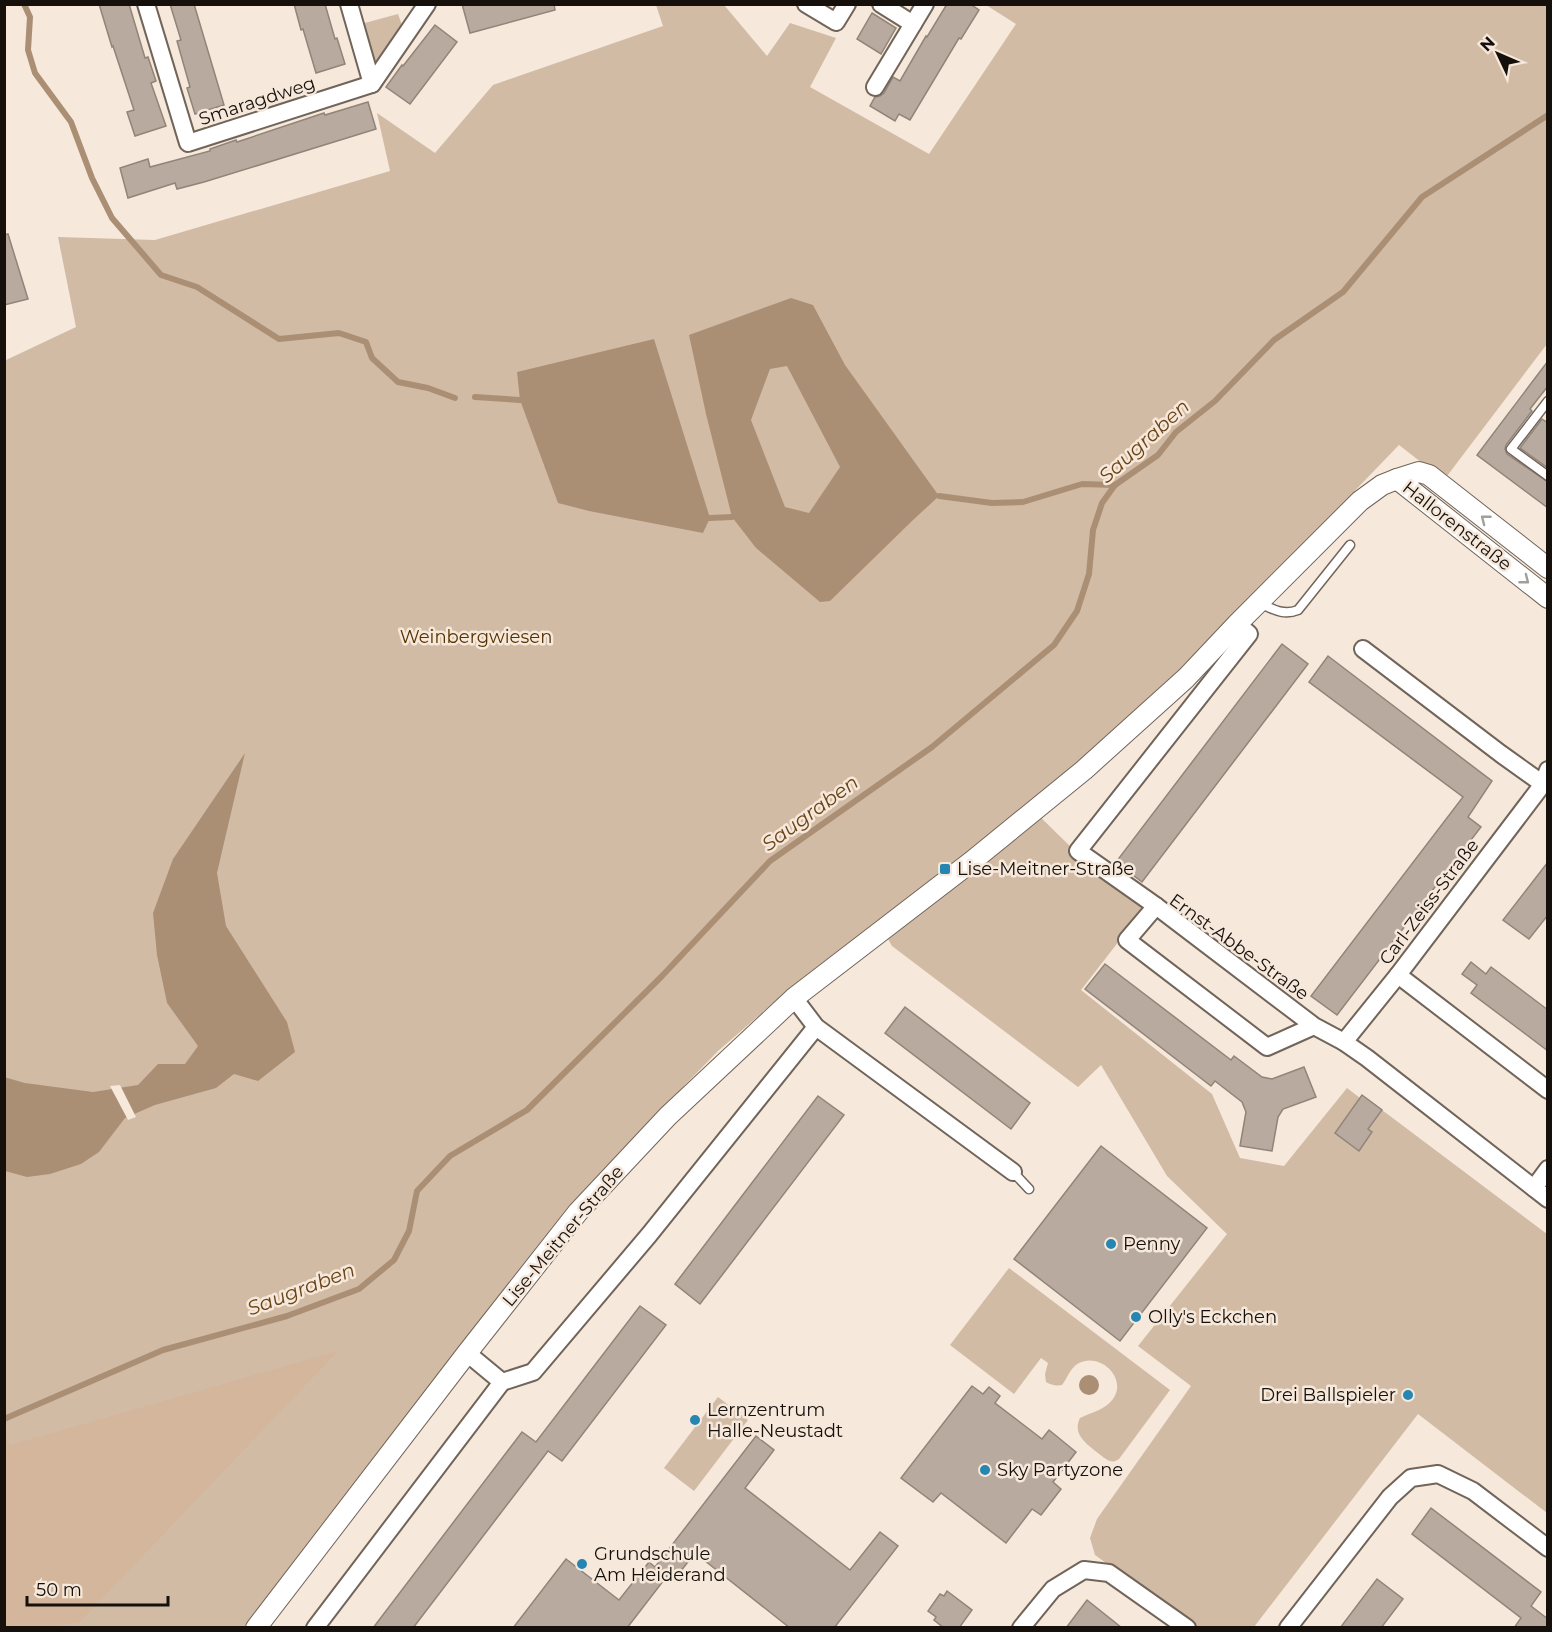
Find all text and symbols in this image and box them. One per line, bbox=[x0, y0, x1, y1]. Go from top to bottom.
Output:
north arrow bbox=[1468, 24, 1528, 84]
text: N bbox=[1476, 33, 1499, 55]
street label: Smaragdweg bbox=[196, 72, 318, 130]
water label: Saugraben bbox=[1094, 394, 1194, 488]
street label: Hallorenstraße bbox=[1398, 477, 1516, 575]
one-way arrow bbox=[1481, 516, 1492, 527]
one-way arrow bbox=[1519, 573, 1530, 584]
park label: Weinbergwiesen bbox=[400, 626, 552, 648]
water label: Saugraben bbox=[757, 770, 863, 856]
street label: Carl-Zeiss-Straße bbox=[1375, 835, 1484, 969]
place label: Lise-Meitner-Straße bbox=[957, 858, 1134, 880]
marker: Lise-Meitner-Straße bbox=[938, 862, 952, 876]
street label: Ernst-Abbe-Straße bbox=[1165, 889, 1313, 1005]
street label: Lise-Meitner-Straße bbox=[498, 1161, 628, 1311]
place label: Penny bbox=[1123, 1233, 1181, 1255]
marker: Penny bbox=[1104, 1237, 1118, 1251]
water label: Saugraben bbox=[244, 1257, 358, 1321]
place label: Olly's Eckchen bbox=[1148, 1306, 1277, 1328]
marker: Olly's Eckchen bbox=[1129, 1310, 1143, 1324]
place label: Drei Ballspieler bbox=[1260, 1384, 1396, 1406]
marker: Drei Ballspieler bbox=[1401, 1388, 1415, 1402]
place label: Lernzentrum Halle-Neustadt bbox=[707, 1399, 843, 1442]
marker: Lernzentrum Halle-Neustadt bbox=[688, 1413, 702, 1427]
place label: Sky Partyzone bbox=[997, 1459, 1123, 1481]
marker: Sky Partyzone bbox=[978, 1463, 992, 1477]
place label: Grundschule Am Heiderand bbox=[594, 1543, 726, 1586]
marker: Grundschule Am Heiderand bbox=[575, 1557, 589, 1571]
scale bar bbox=[27, 1569, 168, 1607]
text: 50 m bbox=[36, 1579, 82, 1601]

